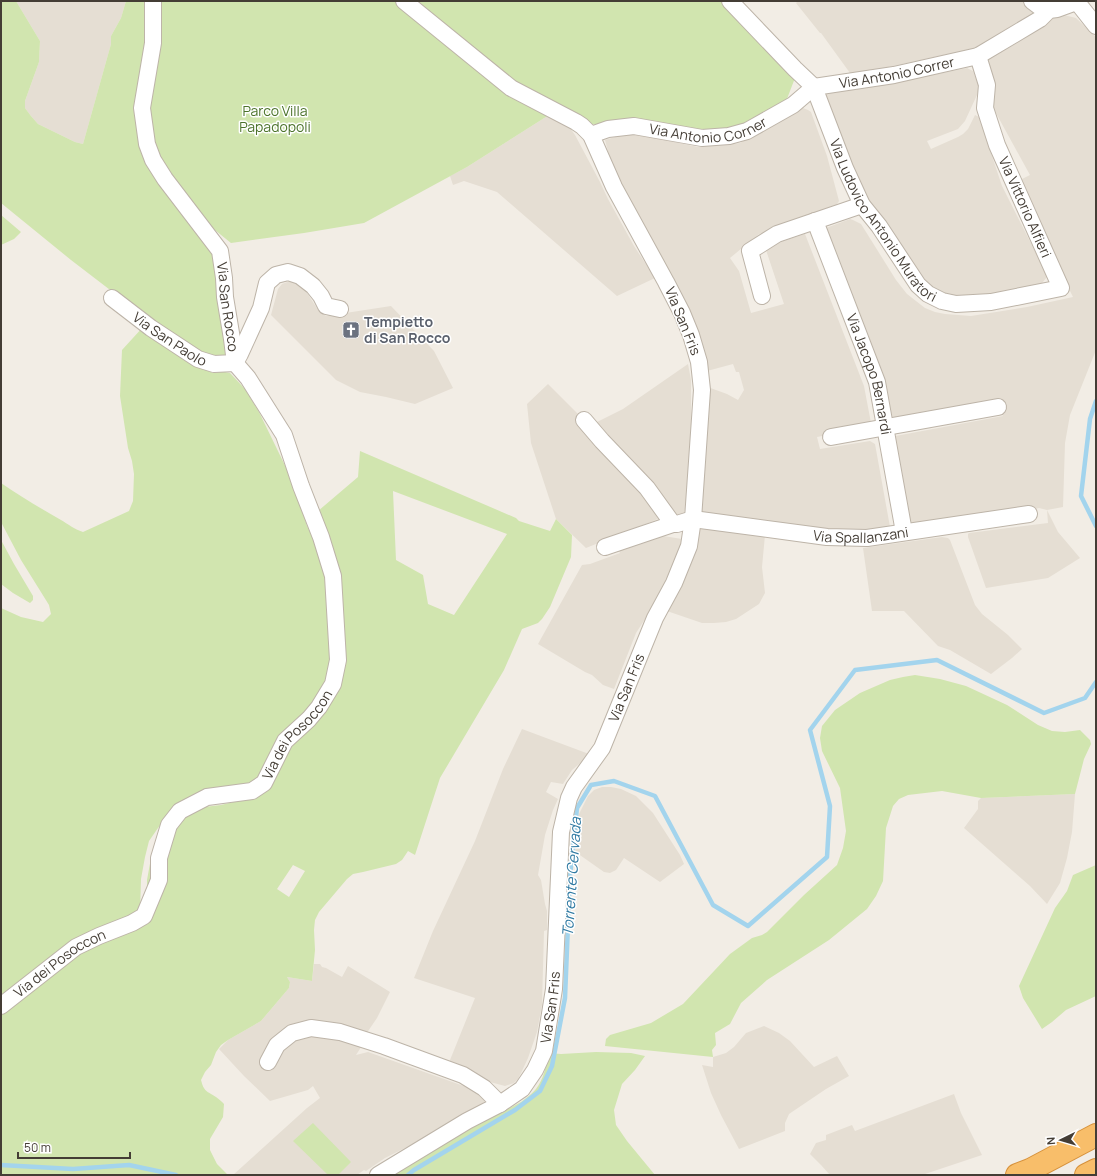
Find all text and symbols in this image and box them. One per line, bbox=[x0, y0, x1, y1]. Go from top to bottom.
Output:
street label: Via Antonio Correr bbox=[838, 52, 956, 92]
park label: Parco Villa Papadopoli bbox=[239, 101, 311, 136]
street label: Via Antonio Corner bbox=[648, 112, 770, 147]
street label: Via Ludovico Antonio Muratori bbox=[826, 136, 940, 306]
street label: Via Vittorio Alfieri bbox=[995, 153, 1056, 260]
street label: Via San Rocco bbox=[213, 261, 243, 353]
street label: Via San Fris bbox=[661, 284, 706, 358]
street label: Via San Paolo bbox=[129, 307, 209, 370]
street label: Via Jacopo Bernardi bbox=[843, 311, 896, 436]
place label: Tempietto di San Rocco bbox=[364, 312, 451, 347]
church icon: Tempietto di San Rocco bbox=[341, 320, 361, 340]
street label: Via Spallanzani bbox=[812, 522, 910, 547]
street label: Via San Fris bbox=[604, 650, 649, 725]
street label: Via dei Posoccon bbox=[257, 686, 336, 783]
water label: Torrente Cervada bbox=[557, 816, 586, 937]
street label: Via dei Posoccon bbox=[10, 924, 108, 1002]
street label: Via San Fris bbox=[535, 971, 564, 1045]
north arrow bbox=[1041, 1120, 1081, 1160]
scale bar bbox=[18, 1134, 130, 1160]
text: N bbox=[1043, 1136, 1058, 1146]
text: 50 m bbox=[24, 1139, 51, 1156]

